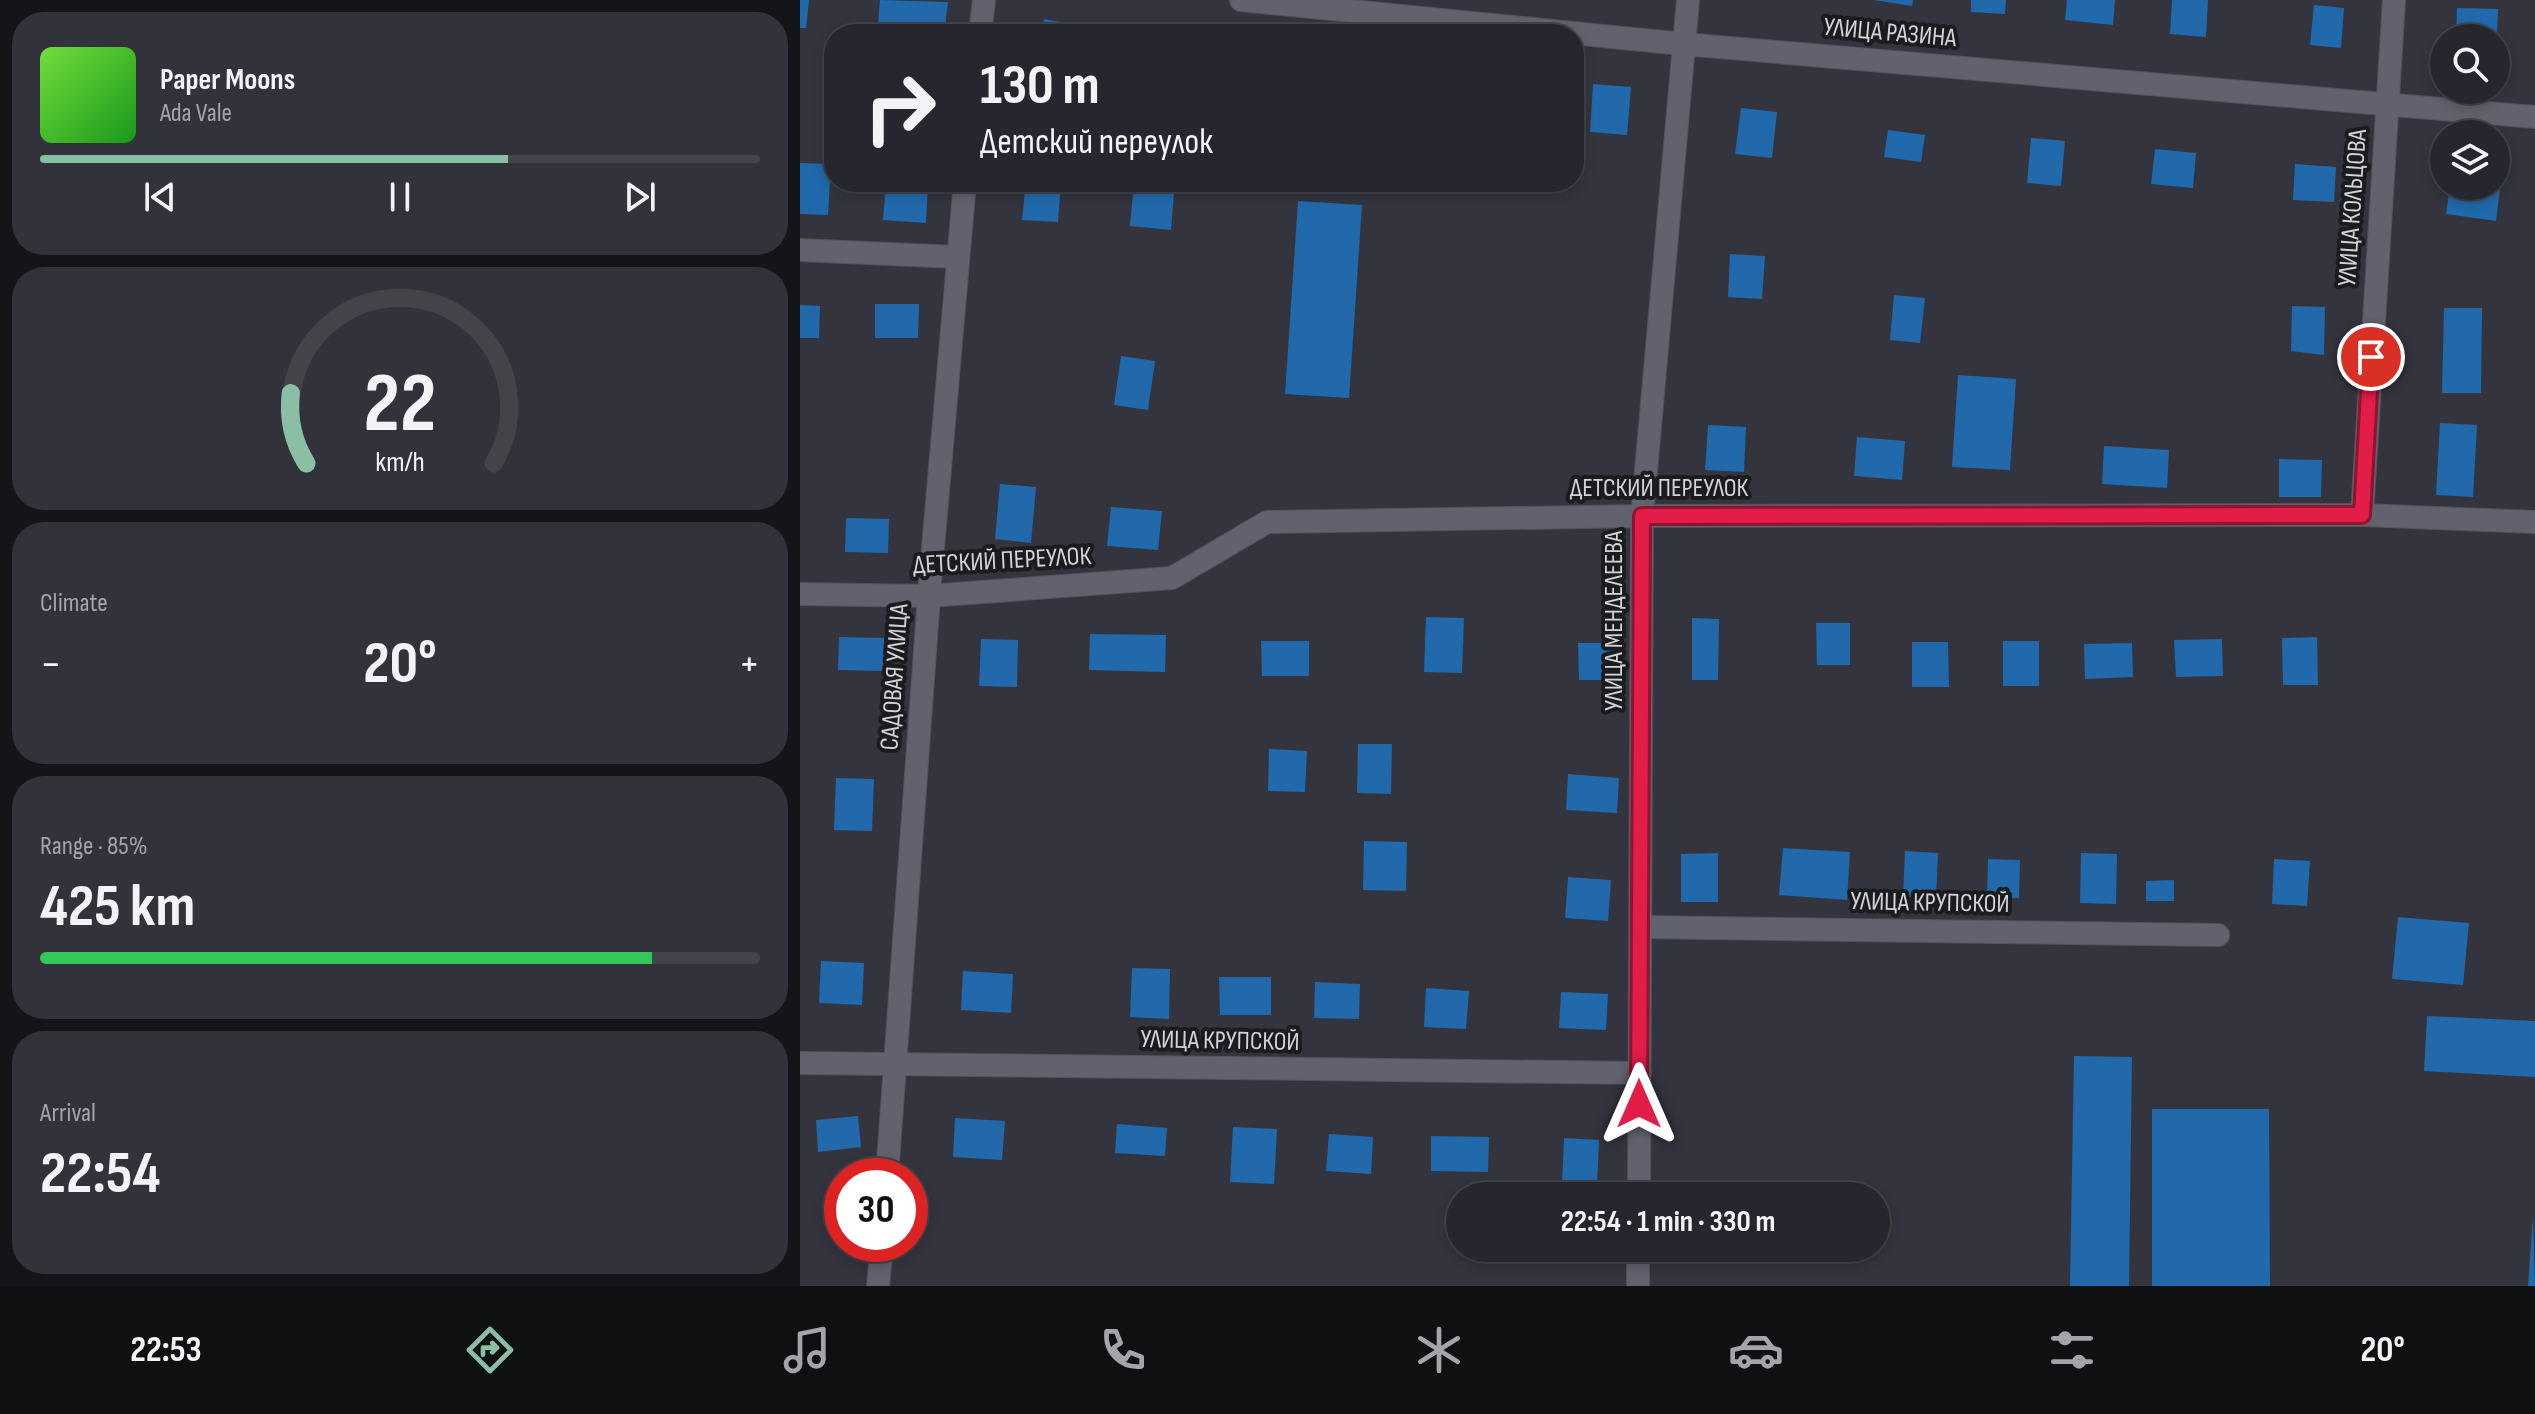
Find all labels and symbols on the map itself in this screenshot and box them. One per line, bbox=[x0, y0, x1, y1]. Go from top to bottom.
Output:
street label: УЛИЦА РАЗИНА bbox=[1822, 12, 1958, 54]
street label: УЛИЦА КОЛЬЦОВА bbox=[2332, 127, 2374, 288]
pin bbox=[2337, 323, 2405, 391]
street label: ДЕТСКИЙ ПЕРЕУЛОК bbox=[1570, 473, 1749, 504]
street label: УЛИЦА МЕНДЕЛЕЕВА bbox=[1599, 530, 1630, 711]
street label: ДЕТСКИЙ ПЕРЕУЛОК bbox=[912, 541, 1092, 581]
street label: САДОВАЯ УЛИЦА bbox=[874, 602, 916, 751]
street label: УЛИЦА КРУПСКОЙ bbox=[1850, 886, 2010, 920]
street label: УЛИЦА КРУПСКОЙ bbox=[1140, 1024, 1300, 1058]
position arrow bbox=[1597, 1062, 1681, 1146]
speed limit sign: 30 bbox=[824, 1158, 928, 1262]

